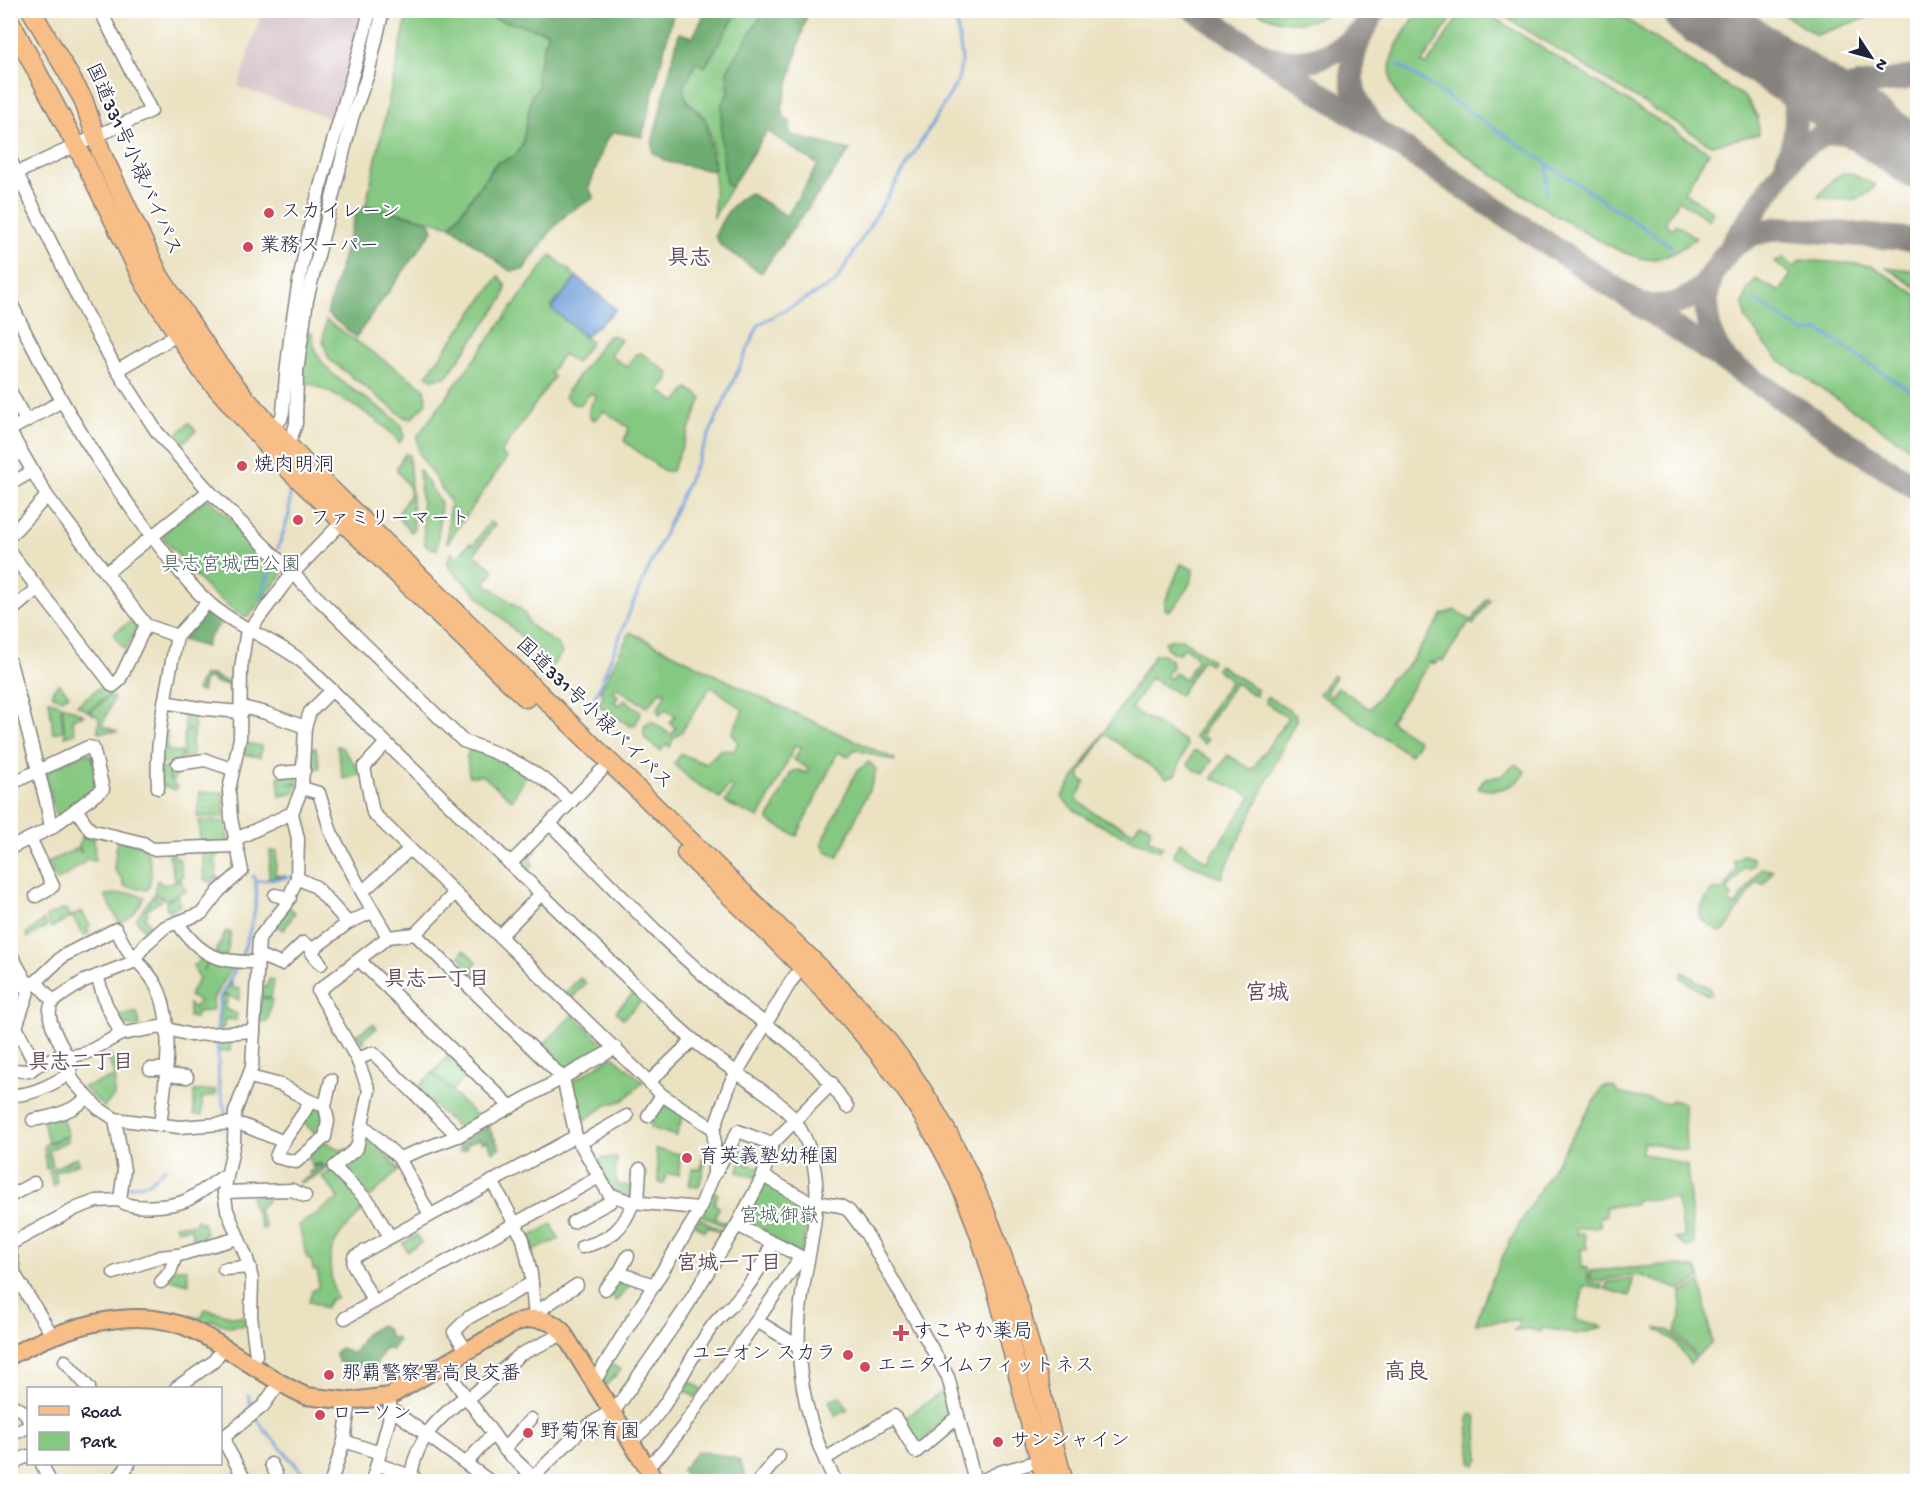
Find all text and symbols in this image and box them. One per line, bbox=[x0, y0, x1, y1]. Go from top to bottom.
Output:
north arrow bbox=[1841, 27, 1901, 87]
text: N bbox=[1869, 54, 1891, 74]
street label: 国道331号小禄バイパス bbox=[79, 60, 186, 260]
place label: スカイレーン bbox=[281, 201, 401, 225]
marker: スカイレーン bbox=[262, 206, 276, 220]
place label: 業務スーパー bbox=[260, 234, 379, 259]
marker: 業務スーパー bbox=[241, 240, 255, 254]
district label: 具志 bbox=[667, 246, 711, 273]
place label: 焼肉明洞 bbox=[254, 454, 334, 478]
marker: 焼肉明洞 bbox=[235, 459, 249, 473]
place label: ファミリーマート bbox=[310, 509, 470, 532]
marker: ファミリーマート bbox=[291, 513, 305, 527]
park label: 具志宮城西公園 bbox=[161, 554, 301, 578]
street label: 国道331号小禄バイパス bbox=[510, 634, 677, 796]
district label: 具志一丁目 bbox=[385, 967, 490, 994]
district label: 宮城 bbox=[1245, 980, 1289, 1008]
district label: 具志二丁目 bbox=[29, 1050, 134, 1077]
place label: 育英義塾幼稚園 bbox=[699, 1145, 839, 1170]
marker: 育英義塾幼稚園 bbox=[680, 1151, 694, 1165]
park label: 宮城御嶽 bbox=[739, 1205, 819, 1229]
district label: 宮城一丁目 bbox=[677, 1251, 782, 1278]
place label: すこやか薬局 bbox=[913, 1320, 1033, 1345]
marker: すこやか薬局 bbox=[894, 1326, 908, 1340]
place label: ユニオン スカラ bbox=[691, 1343, 836, 1367]
marker: ユニオン スカラ bbox=[841, 1348, 855, 1362]
place label: エニタイムフィットネス bbox=[877, 1356, 1095, 1379]
district label: 高良 bbox=[1384, 1359, 1428, 1387]
marker: エニタイムフィットネス bbox=[858, 1360, 872, 1374]
place label: 那覇警察署高良交番 bbox=[341, 1362, 521, 1387]
marker: 那覇警察署高良交番 bbox=[322, 1368, 336, 1382]
legend bbox=[27, 1387, 222, 1465]
text: Road bbox=[81, 1403, 122, 1424]
place label: ローソン bbox=[332, 1404, 412, 1427]
marker: ローソン bbox=[313, 1408, 327, 1422]
place label: 野菊保育園 bbox=[540, 1420, 640, 1445]
marker: 野菊保育園 bbox=[521, 1426, 535, 1440]
place label: サンシャイン bbox=[1010, 1431, 1130, 1454]
text: Park bbox=[80, 1433, 117, 1454]
marker: サンシャイン bbox=[991, 1435, 1005, 1449]

